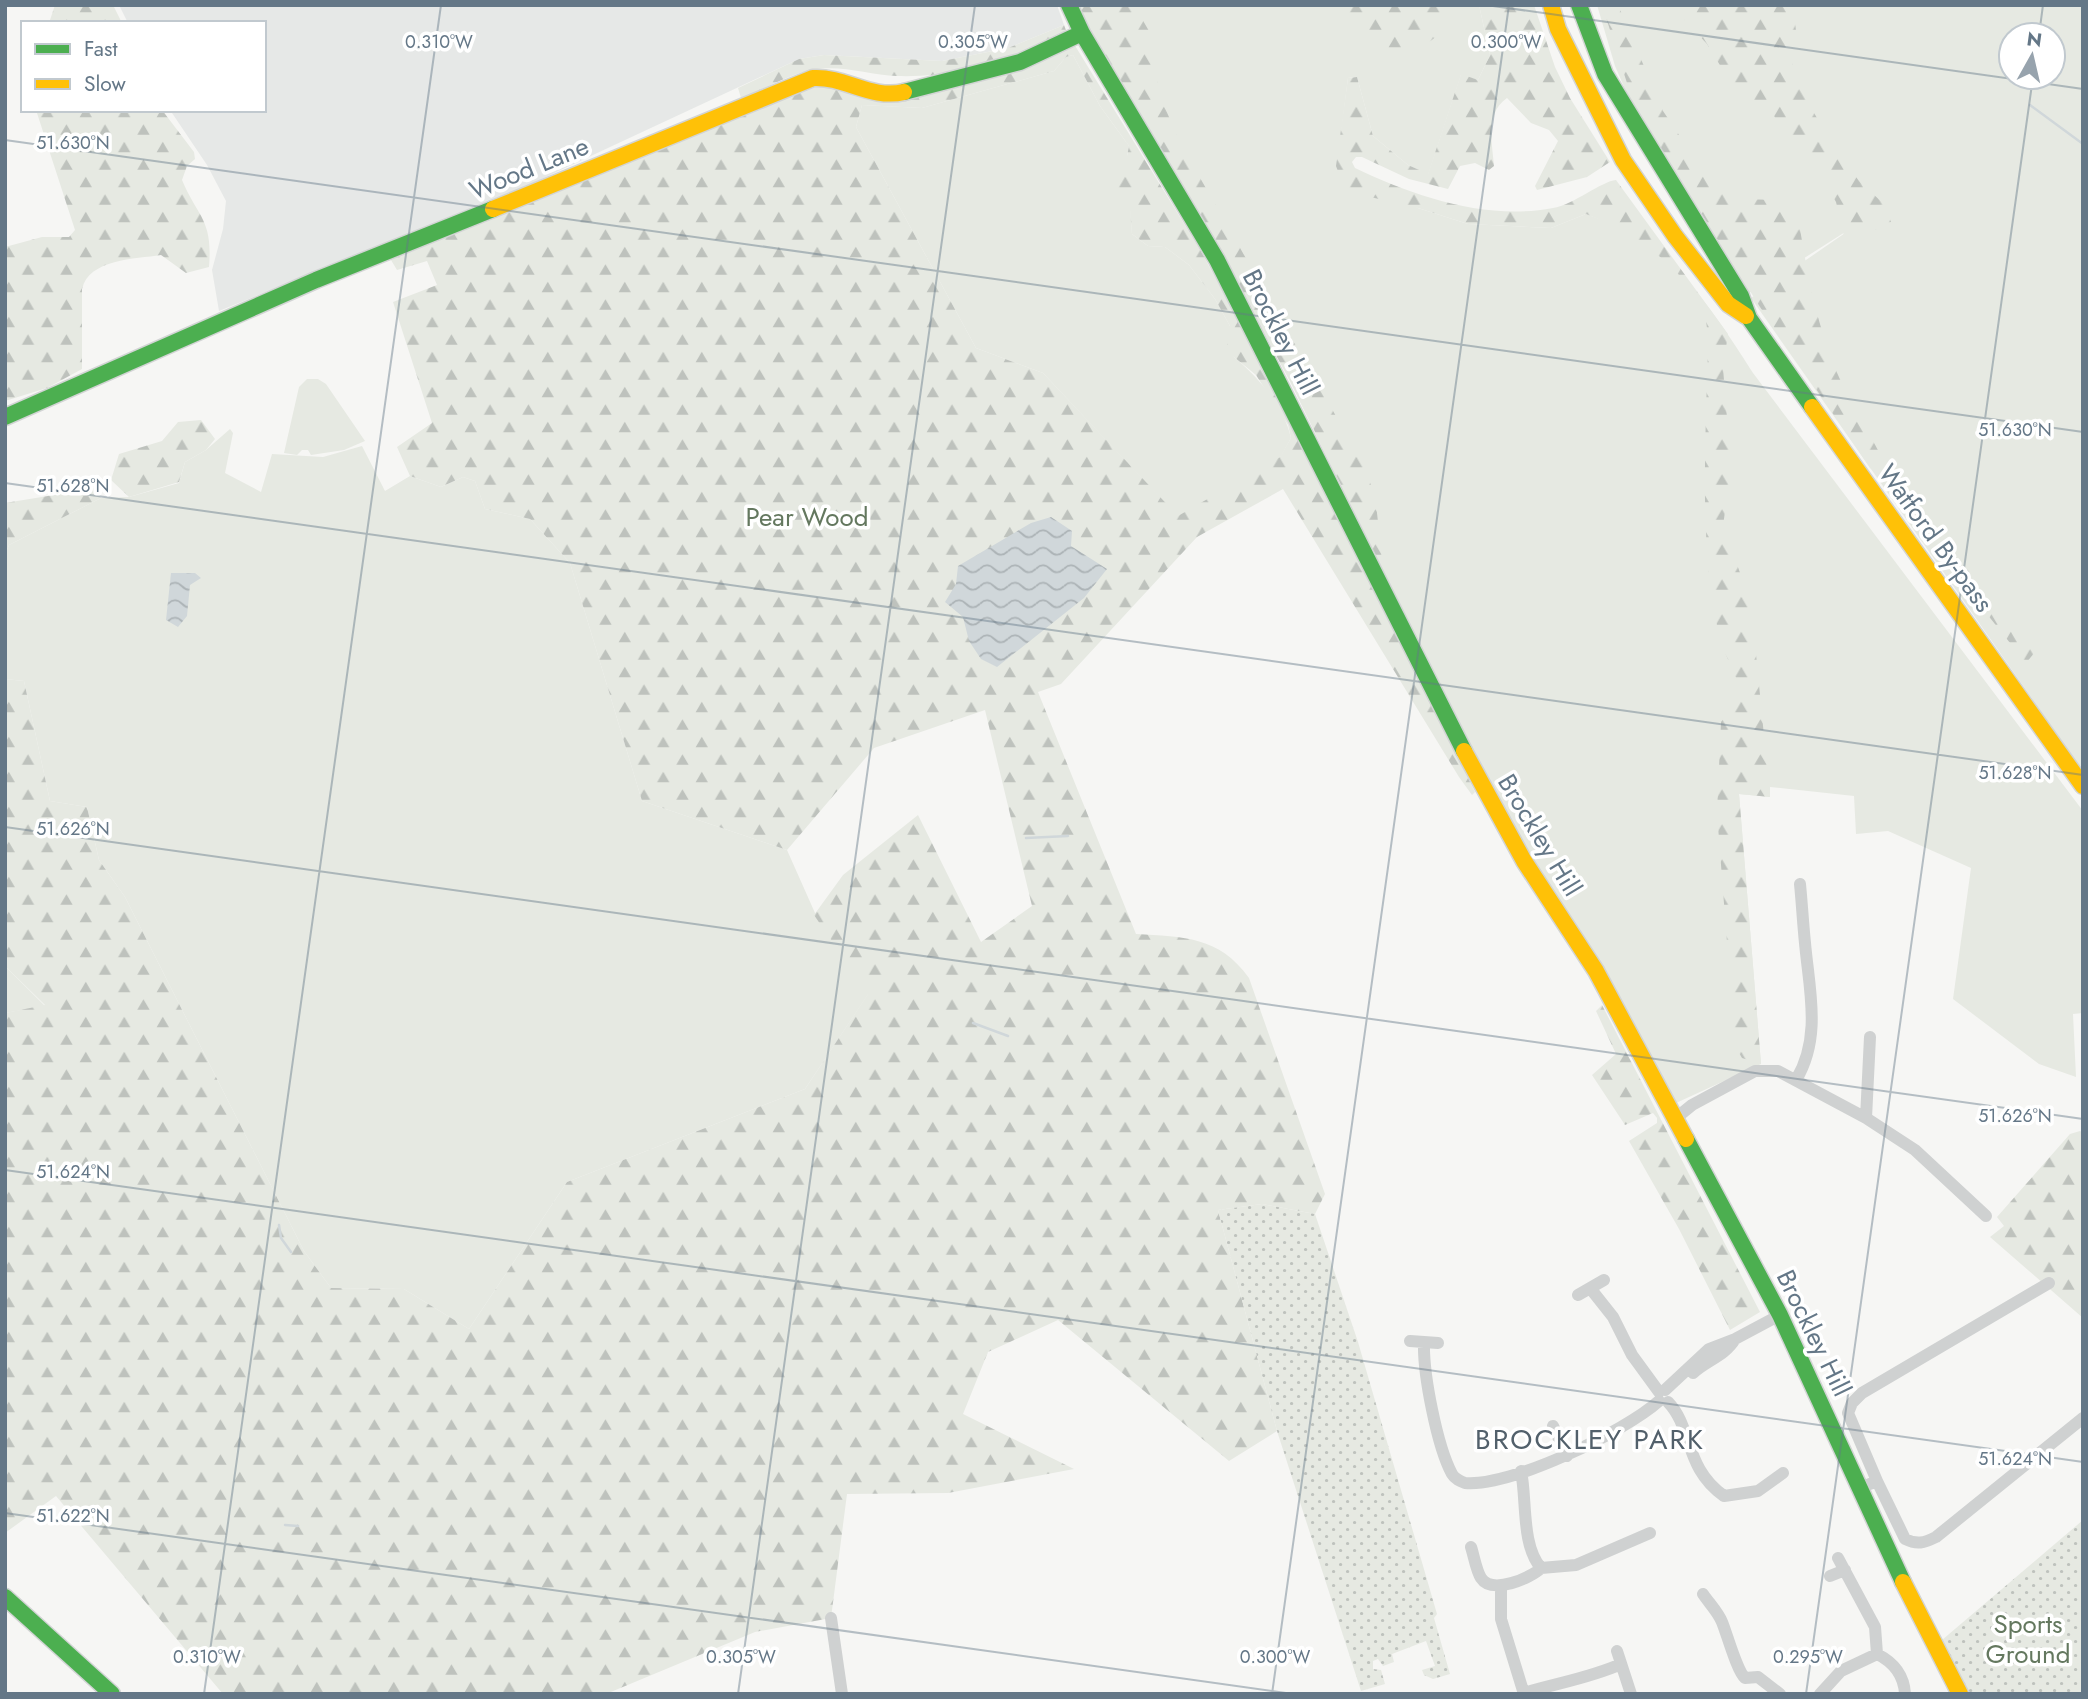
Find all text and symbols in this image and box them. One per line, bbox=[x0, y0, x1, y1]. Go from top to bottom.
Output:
legend bbox=[21, 21, 266, 112]
north arrow bbox=[1997, 21, 2067, 91]
text: N bbox=[2025, 25, 2044, 54]
text: 0.310°W bbox=[405, 29, 473, 55]
text: 0.305°W bbox=[938, 29, 1008, 55]
text: 0.300°W bbox=[1471, 29, 1541, 55]
text: Fast bbox=[84, 34, 117, 64]
text: Slow bbox=[84, 69, 126, 99]
street label: Wood Lane bbox=[464, 127, 594, 209]
text: 51.630°N bbox=[36, 130, 110, 156]
street label: Brockley Hill bbox=[1233, 263, 1329, 401]
text: 51.630°N bbox=[1978, 417, 2052, 443]
street label: Watford By-pass bbox=[1869, 456, 2003, 620]
text: 51.628°N bbox=[36, 473, 110, 499]
park label: Pear Wood bbox=[746, 498, 868, 536]
text: 51.628°N bbox=[1978, 760, 2052, 786]
street label: Brockley Hill bbox=[1489, 767, 1591, 903]
text: 51.626°N bbox=[36, 816, 110, 842]
text: 51.626°N bbox=[1978, 1103, 2052, 1129]
text: 51.624°N bbox=[36, 1159, 110, 1185]
street label: Brockley Hill bbox=[1767, 1263, 1861, 1403]
district label: BROCKLEY PARK bbox=[1475, 1419, 1705, 1460]
text: 51.624°N bbox=[1978, 1446, 2052, 1472]
text: 51.622°N bbox=[36, 1503, 110, 1529]
park label: Sports Ground bbox=[1986, 1605, 2071, 1673]
text: 0.310°W bbox=[173, 1644, 241, 1670]
text: 0.305°W bbox=[706, 1644, 776, 1670]
text: 0.300°W bbox=[1240, 1644, 1310, 1670]
text: 0.295°W bbox=[1773, 1644, 1843, 1670]

